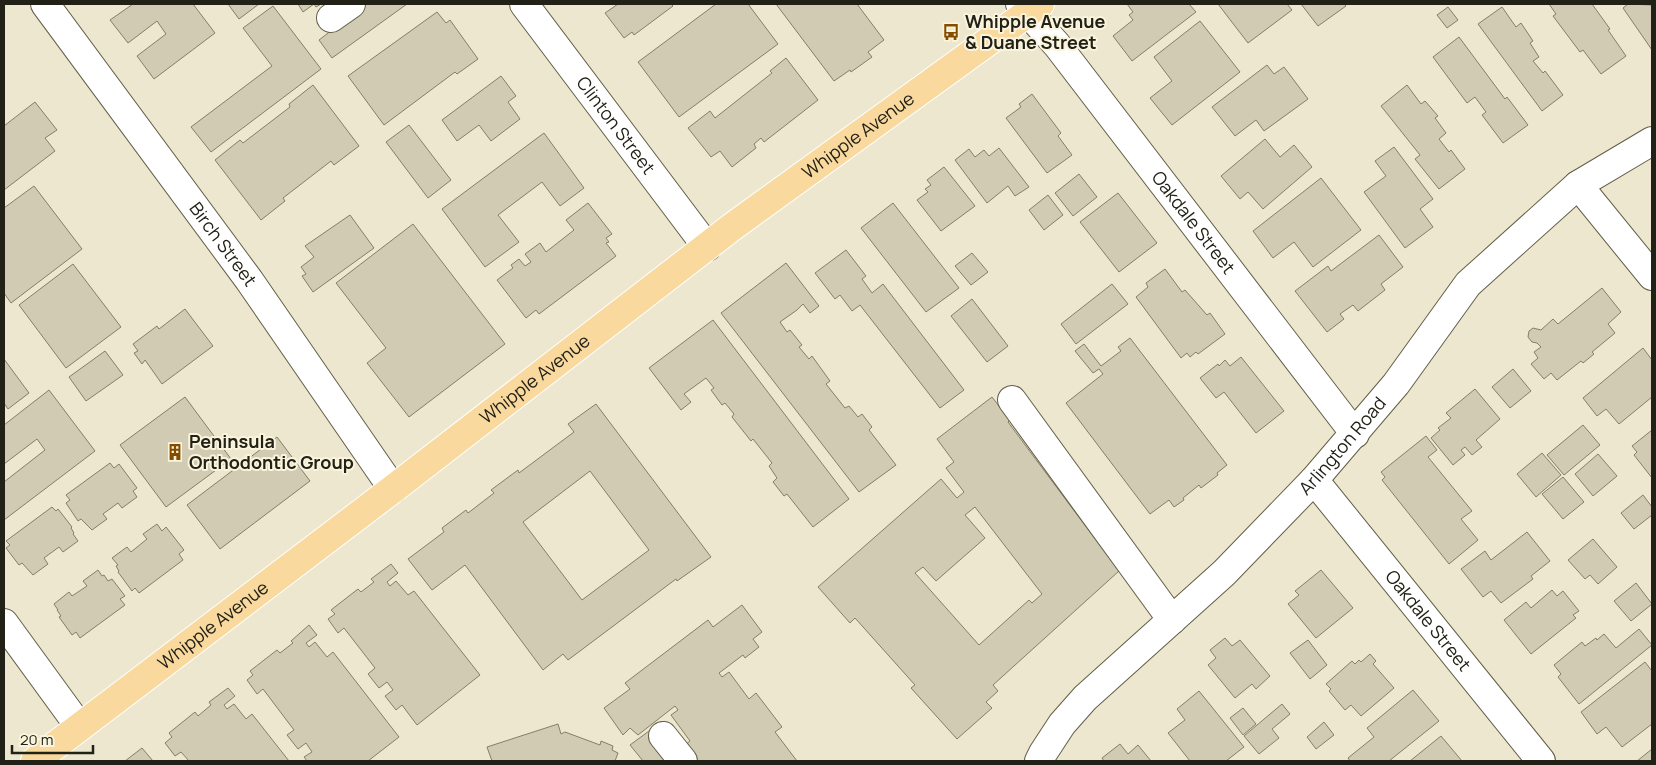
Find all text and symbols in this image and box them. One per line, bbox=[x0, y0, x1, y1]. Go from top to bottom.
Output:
place label: Whipple Avenue & Duane Street bbox=[965, 9, 1106, 54]
bus stop icon: Whipple Avenue & Duane Street bbox=[941, 22, 961, 42]
street label: Clinton Street bbox=[572, 71, 661, 179]
street label: Whipple Avenue bbox=[797, 86, 919, 183]
street label: Oakdale Street bbox=[1147, 166, 1241, 278]
street label: Birch Street bbox=[185, 197, 263, 291]
street label: Whipple Avenue bbox=[474, 328, 594, 429]
street label: Arlington Road bbox=[1293, 391, 1391, 500]
place label: Peninsula Orthodontic Group bbox=[189, 429, 354, 474]
building icon: Peninsula Orthodontic Group bbox=[165, 442, 185, 462]
street label: Oakdale Street bbox=[1380, 565, 1477, 676]
street label: Whipple Avenue bbox=[153, 575, 273, 675]
scale bar bbox=[12, 722, 94, 754]
text: 20 m bbox=[20, 729, 53, 750]

